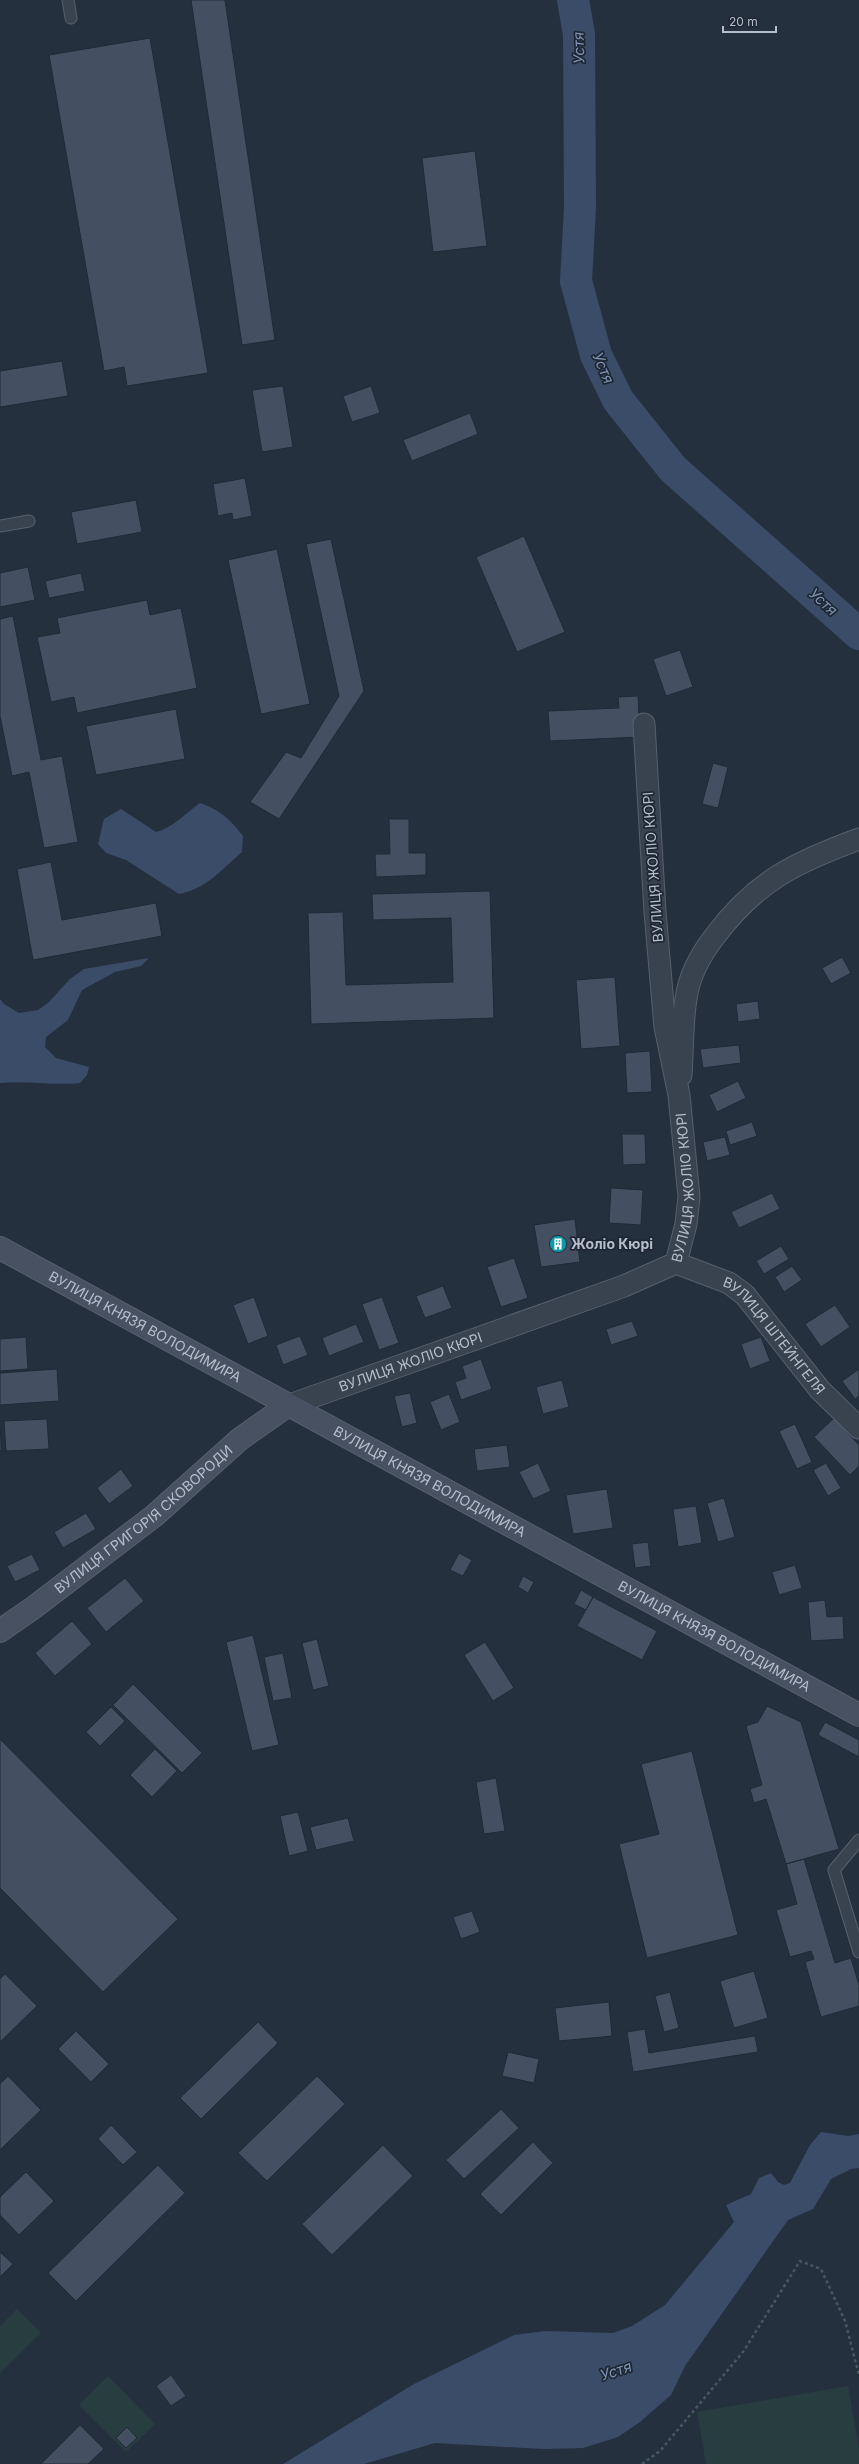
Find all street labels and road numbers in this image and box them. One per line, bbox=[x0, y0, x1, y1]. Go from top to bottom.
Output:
street label: ВУЛИЦЯ ЖОЛІО КЮРІ bbox=[639, 791, 666, 943]
street label: ВУЛИЦЯ ЖОЛІО КЮРІ bbox=[668, 1112, 697, 1264]
street label: ВУЛИЦЯ КНЯЗЯ ВОЛОДИМИРА bbox=[46, 1267, 245, 1386]
street label: ВУЛИЦЯ ШТЕЙНГЕЛЯ bbox=[721, 1273, 829, 1398]
street label: ВУЛИЦЯ ЖОЛІО КЮРІ bbox=[336, 1328, 484, 1395]
street label: ВУЛИЦЯ КНЯЗЯ ВОЛОДИМИРА bbox=[331, 1422, 529, 1540]
street label: ВУЛИЦЯ ГРИГОРІЯ СКОВОРОДИ bbox=[51, 1441, 236, 1597]
street label: ВУЛИЦЯ КНЯЗЯ ВОЛОДИМИРА bbox=[615, 1577, 814, 1695]

